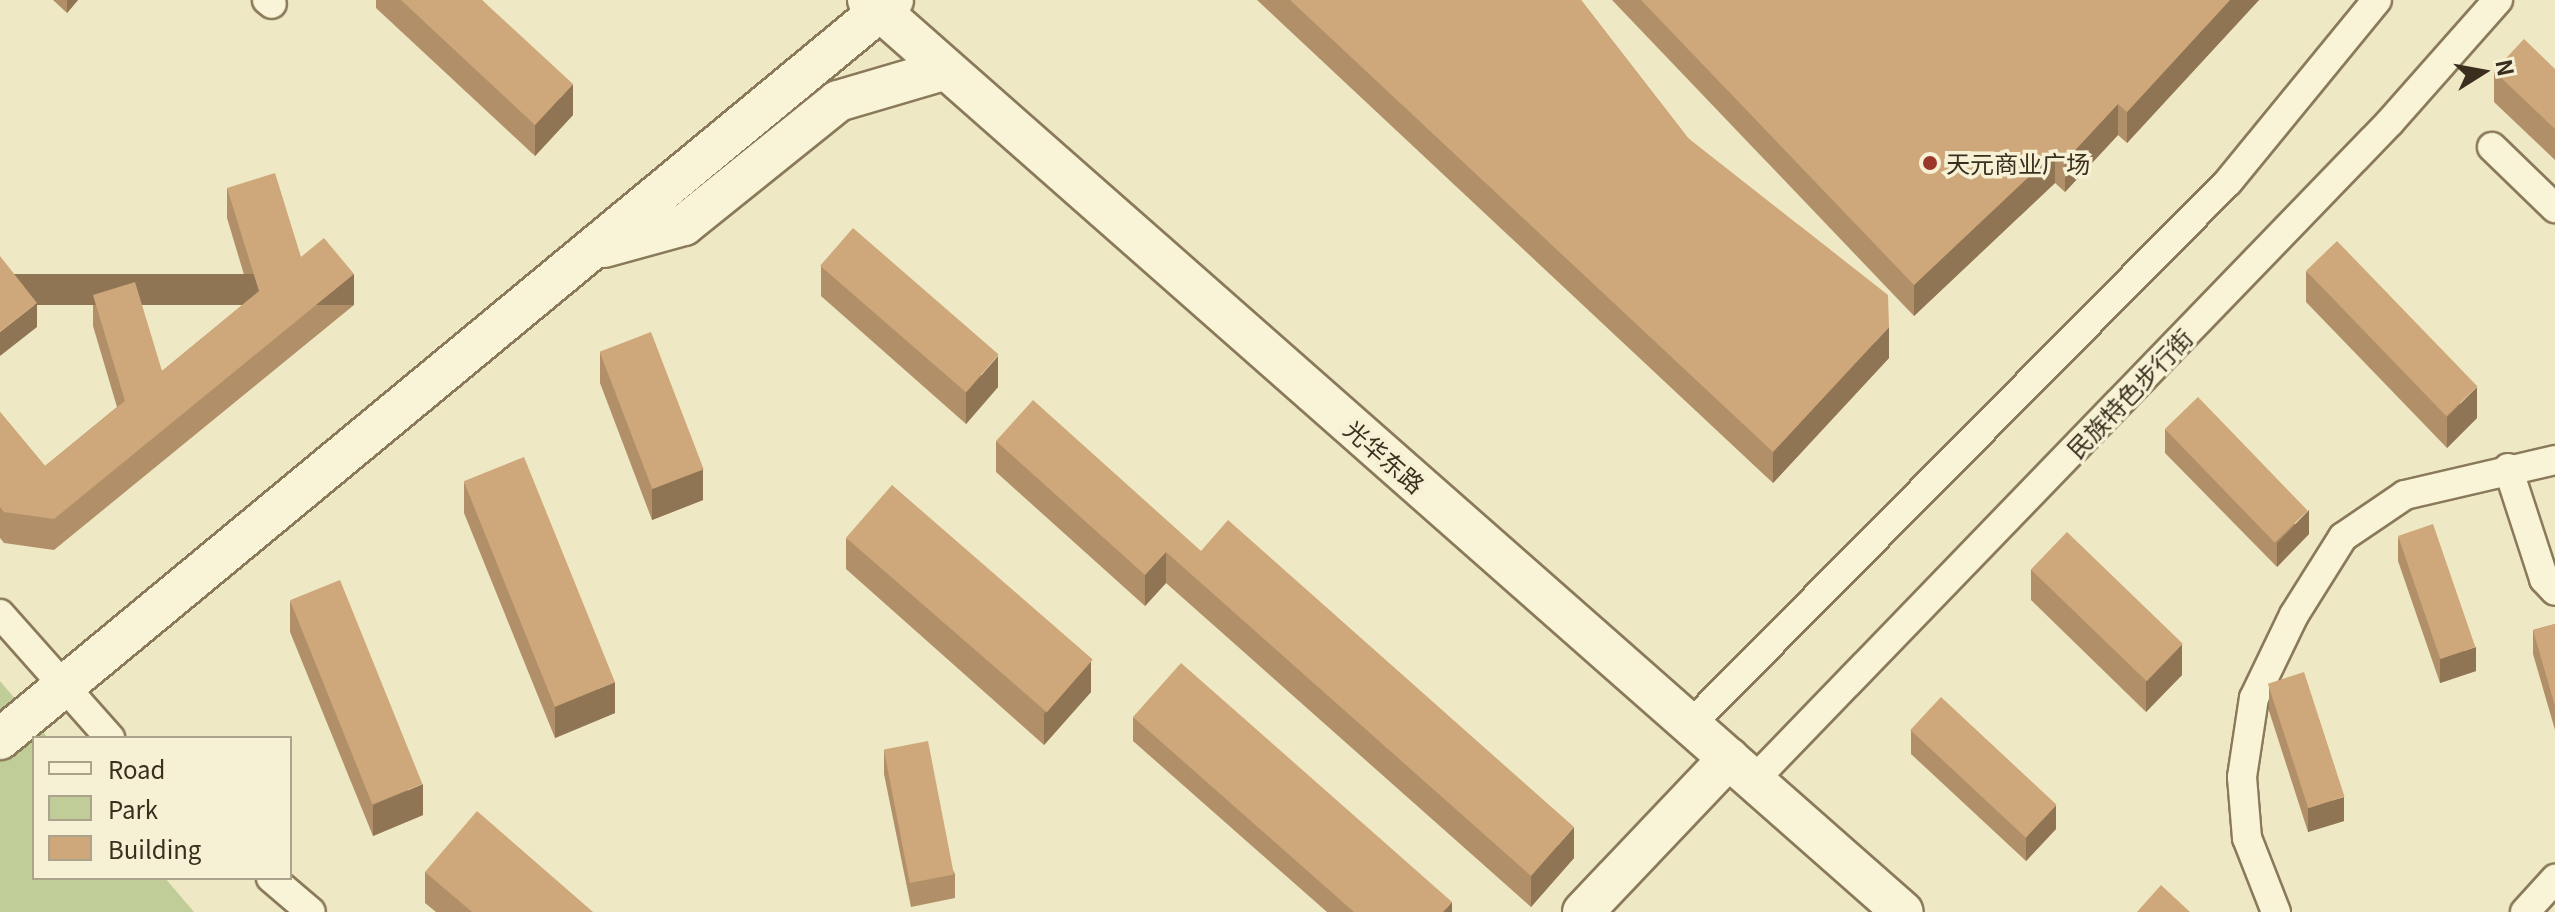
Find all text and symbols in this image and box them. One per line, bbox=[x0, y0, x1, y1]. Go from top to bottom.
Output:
north arrow bbox=[2443, 32, 2523, 112]
text: N bbox=[2489, 56, 2524, 79]
place label: 天元商业广场 bbox=[1946, 149, 2090, 177]
marker: 天元商业广场 bbox=[1921, 154, 1939, 172]
street label: 民族特色步行街 bbox=[2060, 323, 2198, 463]
street label: 光华东路 bbox=[1339, 414, 1431, 498]
legend bbox=[32, 736, 292, 880]
text: Road bbox=[108, 751, 165, 786]
text: Park bbox=[108, 791, 158, 826]
text: Building bbox=[108, 831, 201, 866]

